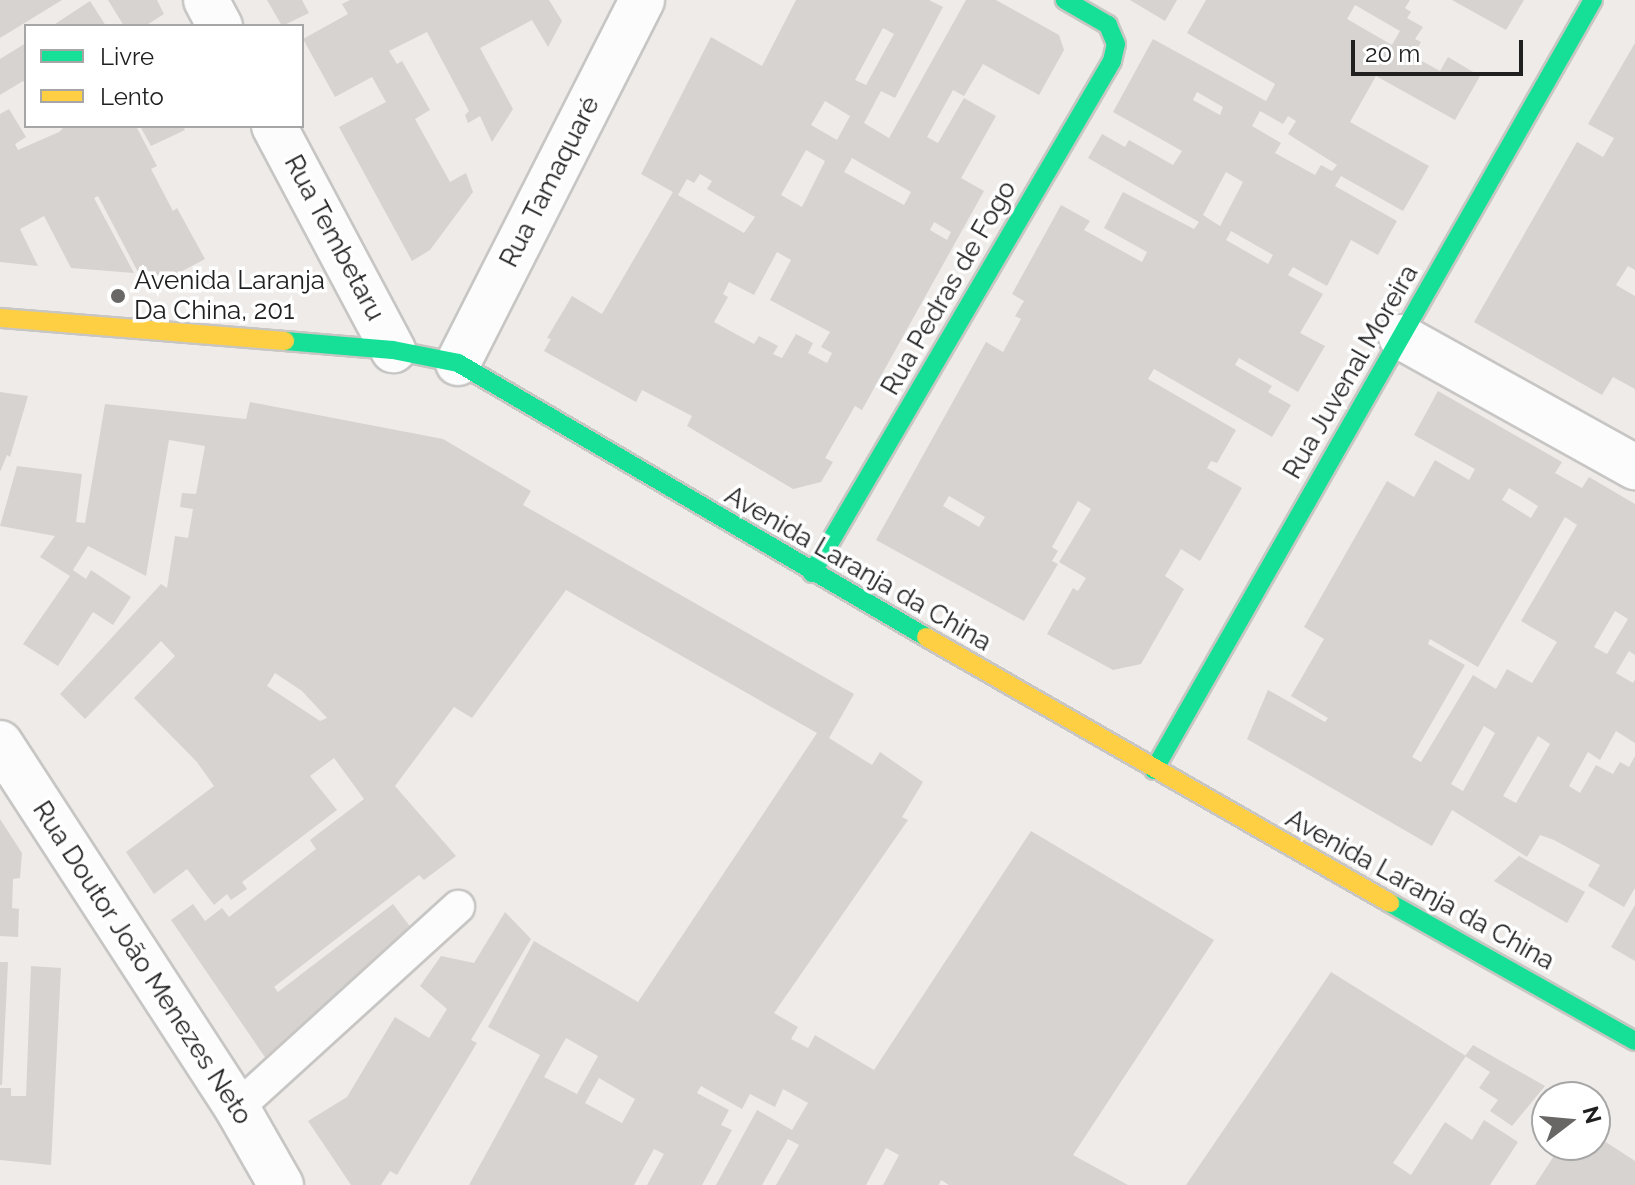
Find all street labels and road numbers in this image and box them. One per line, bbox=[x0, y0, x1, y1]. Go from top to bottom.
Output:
street label: Rua Tamaquaré bbox=[493, 91, 607, 273]
street label: Rua Tembetaru bbox=[277, 150, 391, 326]
street label: Rua Pedras de Fogo bbox=[875, 175, 1023, 401]
street label: Rua Juvenal Moreira bbox=[1277, 259, 1425, 485]
street label: Avenida Laranja da China bbox=[719, 480, 997, 658]
street label: Rua Doutor João Menezes Neto bbox=[25, 795, 259, 1131]
street label: Avenida Laranja da China bbox=[1280, 803, 1560, 977]

